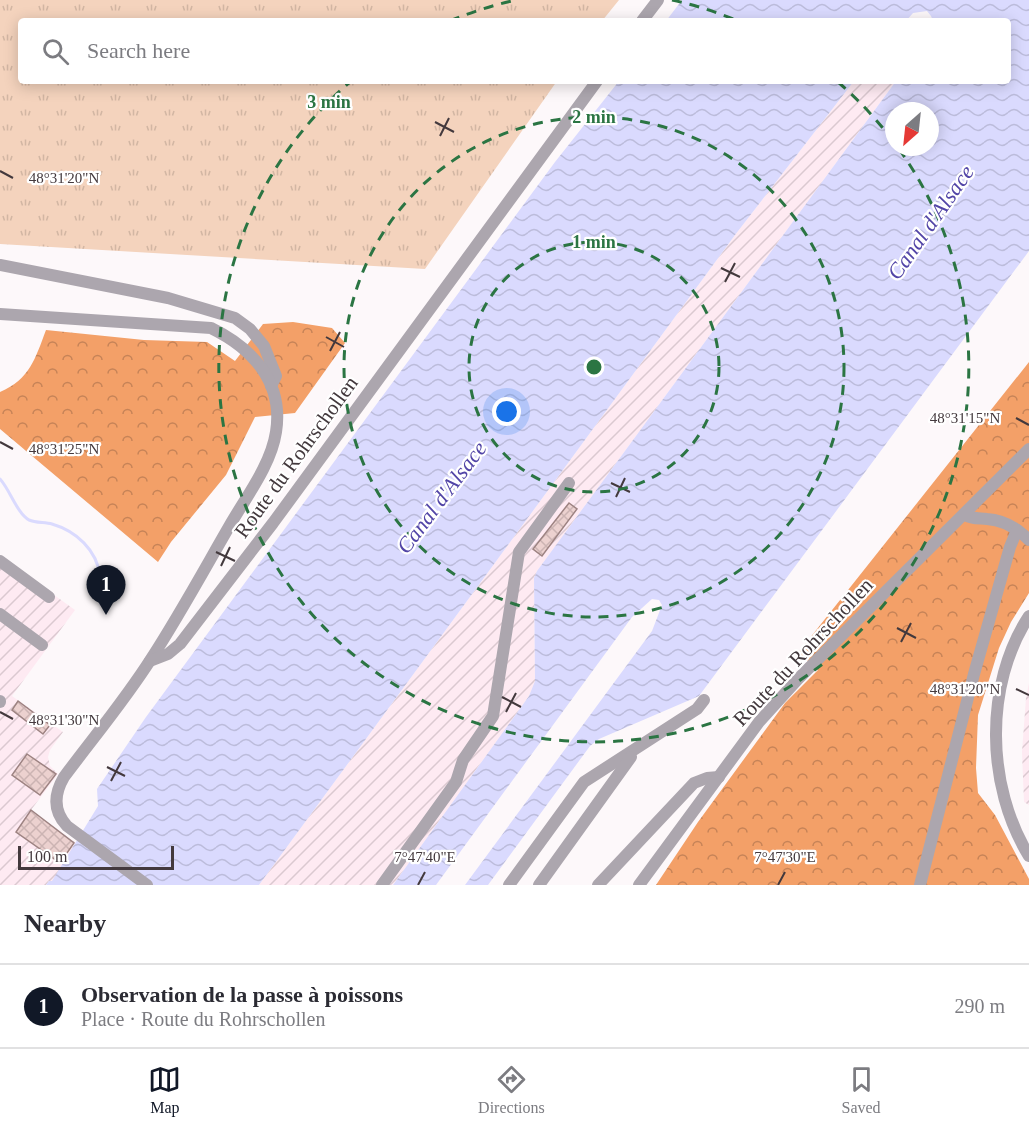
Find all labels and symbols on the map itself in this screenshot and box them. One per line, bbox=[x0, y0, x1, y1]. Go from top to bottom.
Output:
text: 3 min bbox=[307, 92, 351, 112]
north arrow bbox=[885, 102, 939, 156]
text: 2 min bbox=[572, 107, 616, 127]
water label: Canal d'Alsace bbox=[882, 160, 979, 284]
text: 48°31'20"N bbox=[29, 170, 99, 186]
text: 1 min bbox=[572, 232, 616, 252]
centre of rings bbox=[584, 357, 604, 377]
street label: Route du Rohrschollen bbox=[229, 371, 363, 542]
your location bbox=[492, 397, 521, 426]
text: 48°31'15"N bbox=[930, 410, 1000, 426]
water label: Canal d'Alsace bbox=[391, 436, 492, 558]
text: 48°31'25"N bbox=[29, 441, 99, 457]
pin: 1 bbox=[86, 566, 126, 615]
street label: Route du Rohrschollen bbox=[728, 573, 878, 731]
text: 48°31'20"N bbox=[930, 681, 1000, 697]
text: 48°31'30"N bbox=[29, 712, 99, 728]
scale bar bbox=[18, 843, 174, 870]
text: 7°47'40"E bbox=[394, 849, 456, 865]
text: 7°47'30"E bbox=[754, 849, 816, 865]

